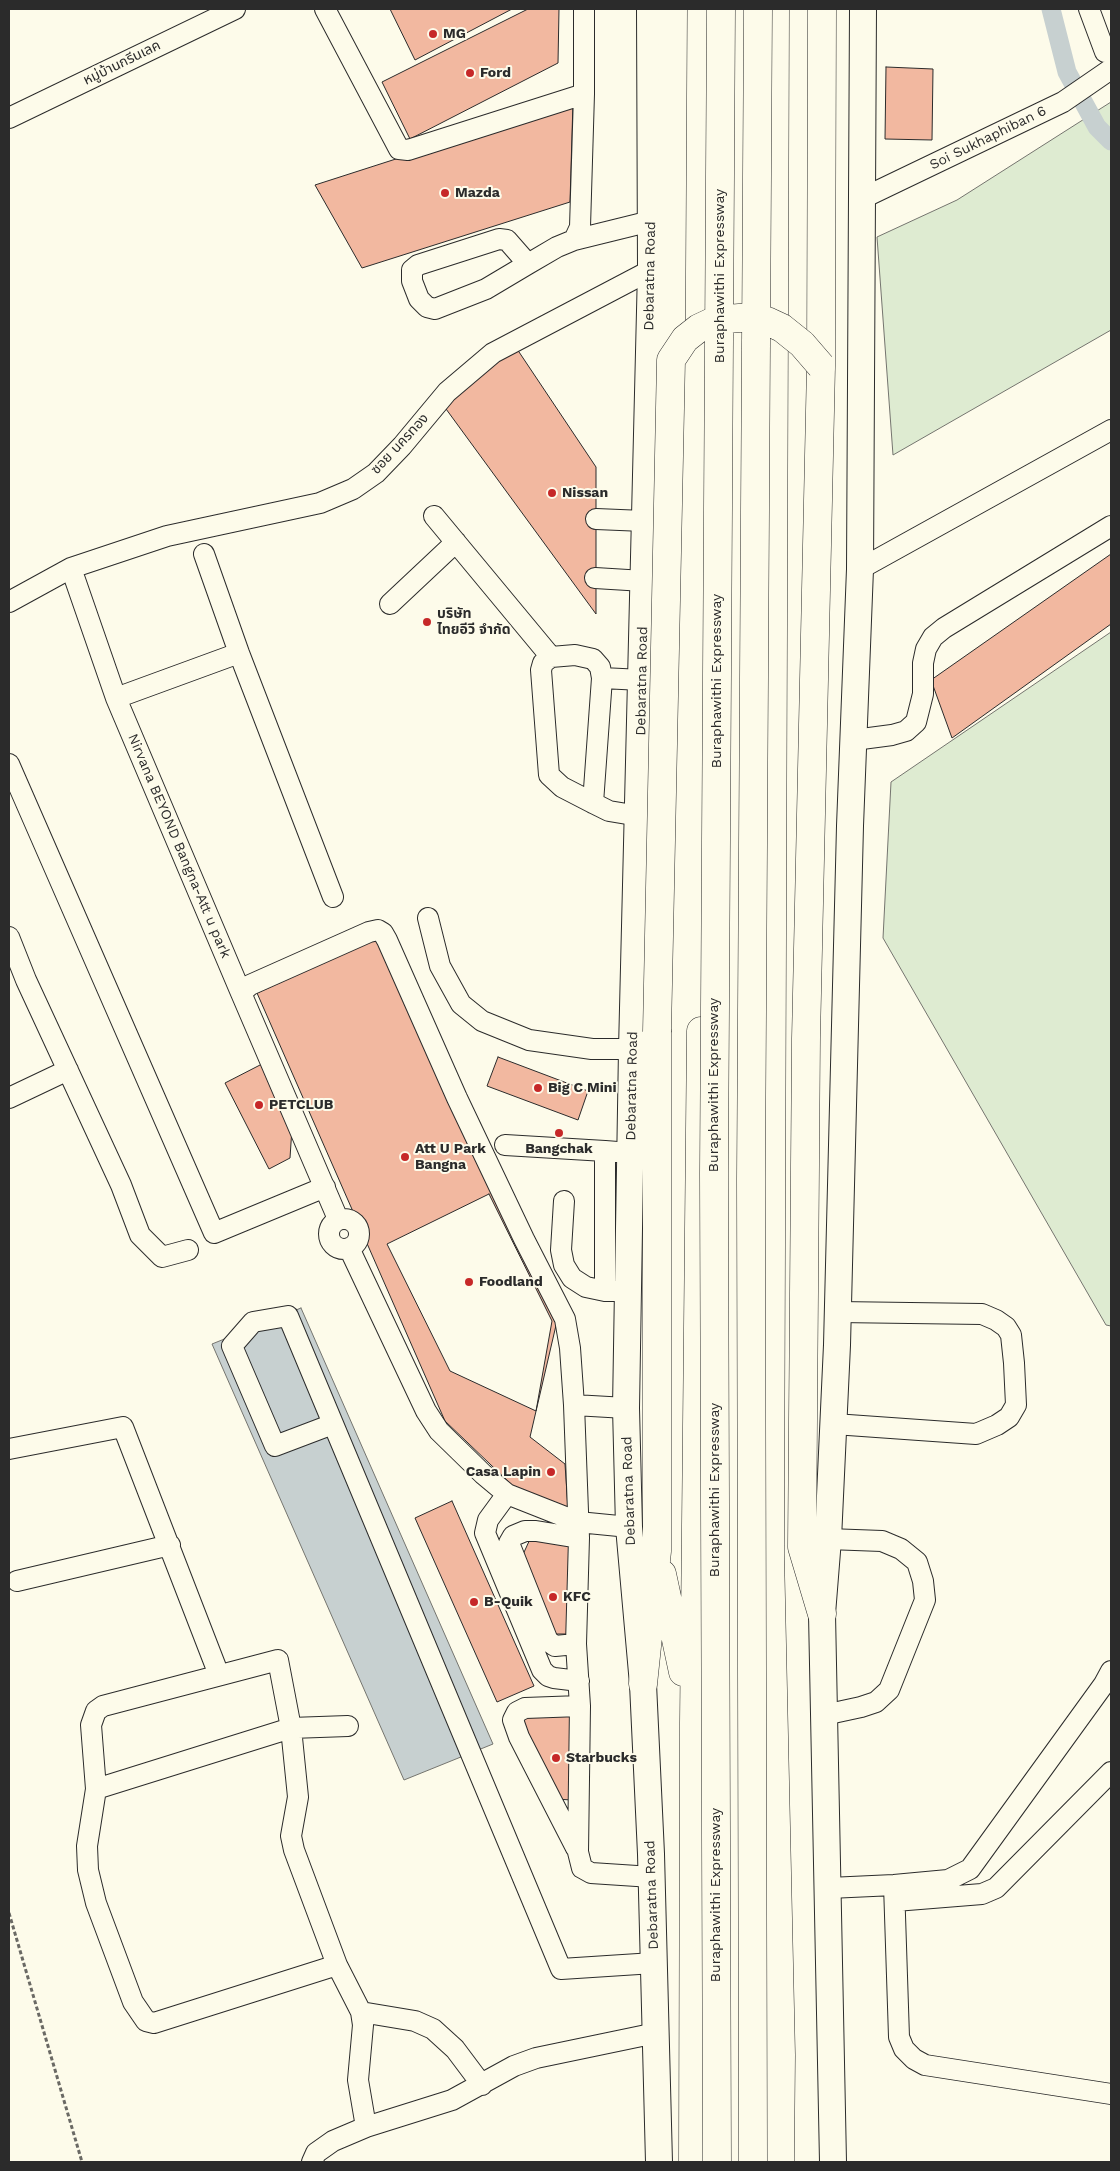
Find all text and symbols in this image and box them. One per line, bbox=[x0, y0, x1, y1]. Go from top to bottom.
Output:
place label: MG bbox=[443, 26, 466, 42]
marker: MG bbox=[427, 28, 439, 40]
street label: หมู่บ้านกรีนเลค bbox=[81, 37, 163, 89]
place label: Ford bbox=[480, 65, 511, 81]
marker: Ford bbox=[464, 67, 476, 79]
street label: Soi Sukhaphiban 6 bbox=[927, 102, 1049, 174]
place label: Mazda bbox=[455, 185, 500, 201]
marker: Mazda bbox=[439, 187, 451, 199]
street label: Buraphawithi Expressway bbox=[712, 189, 728, 363]
street label: Debaratna Road bbox=[641, 221, 659, 331]
street label: ซอย นครทอง bbox=[368, 410, 432, 478]
place label: Nissan bbox=[562, 485, 608, 501]
marker: Nissan bbox=[546, 487, 558, 499]
street label: Buraphawithi Expressway bbox=[709, 594, 725, 768]
place label: บริษัท ไทยอีวี จำกัด bbox=[437, 606, 511, 638]
marker: บริษัท ไทยอีวี จำกัด bbox=[421, 616, 433, 628]
street label: Debaratna Road bbox=[633, 626, 651, 736]
street label: Nirvana BEYOND Bangna-Att u park bbox=[124, 731, 234, 961]
street label: Buraphawithi Expressway bbox=[706, 998, 722, 1172]
street label: Debaratna Road bbox=[623, 1031, 641, 1141]
place label: Big C Mini bbox=[548, 1080, 617, 1096]
marker: Big C Mini bbox=[532, 1082, 544, 1094]
place label: PETCLUB bbox=[269, 1097, 333, 1113]
marker: PETCLUB bbox=[253, 1099, 265, 1111]
marker: Bangchak bbox=[553, 1127, 565, 1139]
place label: Att U Park Bangna bbox=[415, 1141, 486, 1174]
place label: Bangchak bbox=[525, 1141, 593, 1157]
marker: Att U Park Bangna bbox=[399, 1151, 411, 1163]
place label: Foodland bbox=[479, 1274, 543, 1290]
marker: Foodland bbox=[463, 1276, 475, 1288]
street label: Buraphawithi Expressway bbox=[707, 1403, 723, 1577]
street label: Debaratna Road bbox=[619, 1436, 639, 1546]
place label: Casa Lapin bbox=[466, 1464, 541, 1480]
marker: Casa Lapin bbox=[545, 1466, 557, 1478]
place label: KFC bbox=[563, 1589, 591, 1605]
marker: KFC bbox=[547, 1591, 559, 1603]
place label: B-Quik bbox=[484, 1594, 533, 1610]
marker: B-Quik bbox=[468, 1596, 480, 1608]
place label: Starbucks bbox=[566, 1750, 637, 1766]
marker: Starbucks bbox=[550, 1752, 562, 1764]
street label: Buraphawithi Expressway bbox=[708, 1808, 724, 1982]
street label: Debaratna Road bbox=[642, 1840, 662, 1950]

